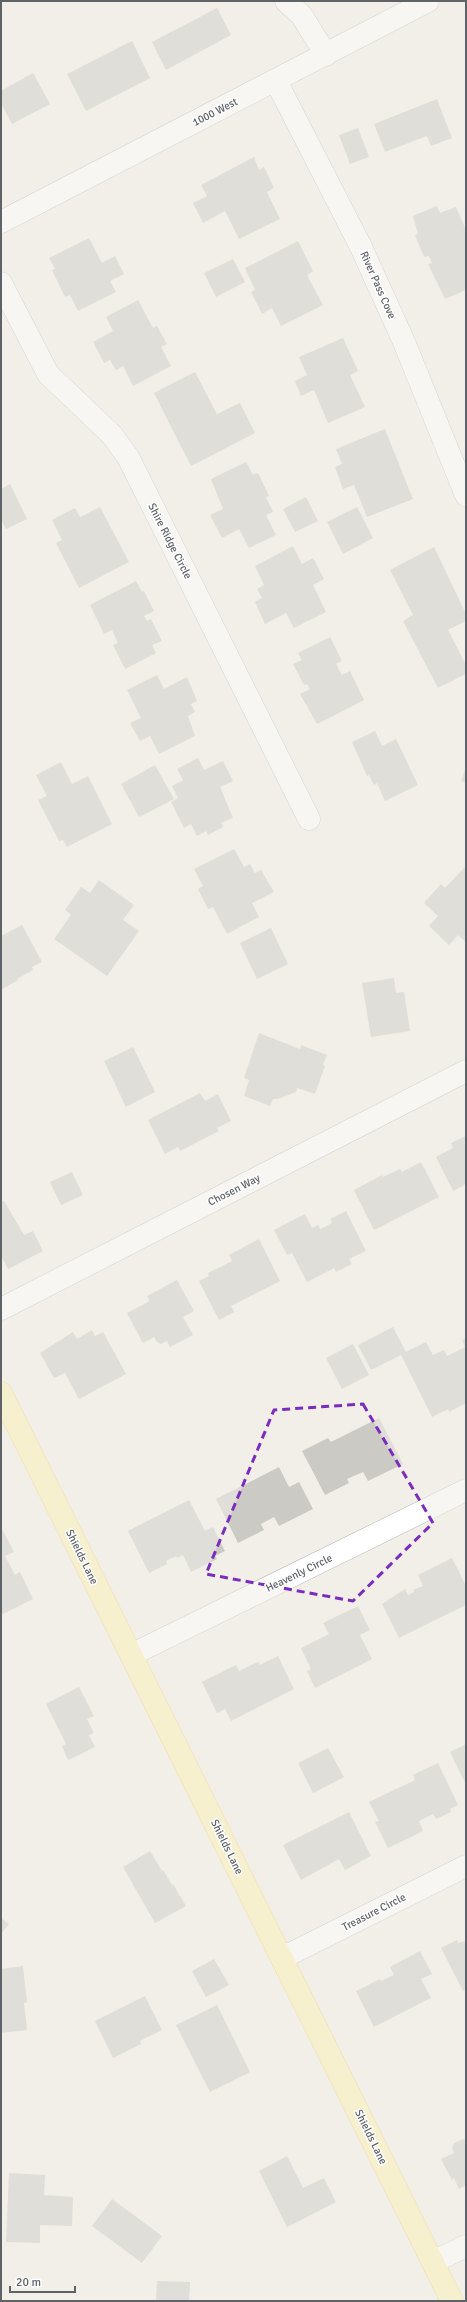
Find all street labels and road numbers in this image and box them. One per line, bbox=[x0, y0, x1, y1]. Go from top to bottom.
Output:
street label: 1000 West bbox=[190, 95, 240, 129]
street label: River Pass Cove bbox=[357, 249, 399, 321]
street label: Shire Ridge Circle bbox=[145, 501, 195, 581]
street label: Chosen Way bbox=[206, 1171, 263, 1209]
street label: Shields Lane bbox=[63, 1527, 101, 1587]
street label: Heavenly Circle bbox=[264, 1551, 334, 1595]
street label: Shields Lane bbox=[208, 1817, 246, 1877]
street label: Treasure Circle bbox=[340, 1890, 408, 1934]
street label: Shields Lane bbox=[352, 2107, 390, 2167]

